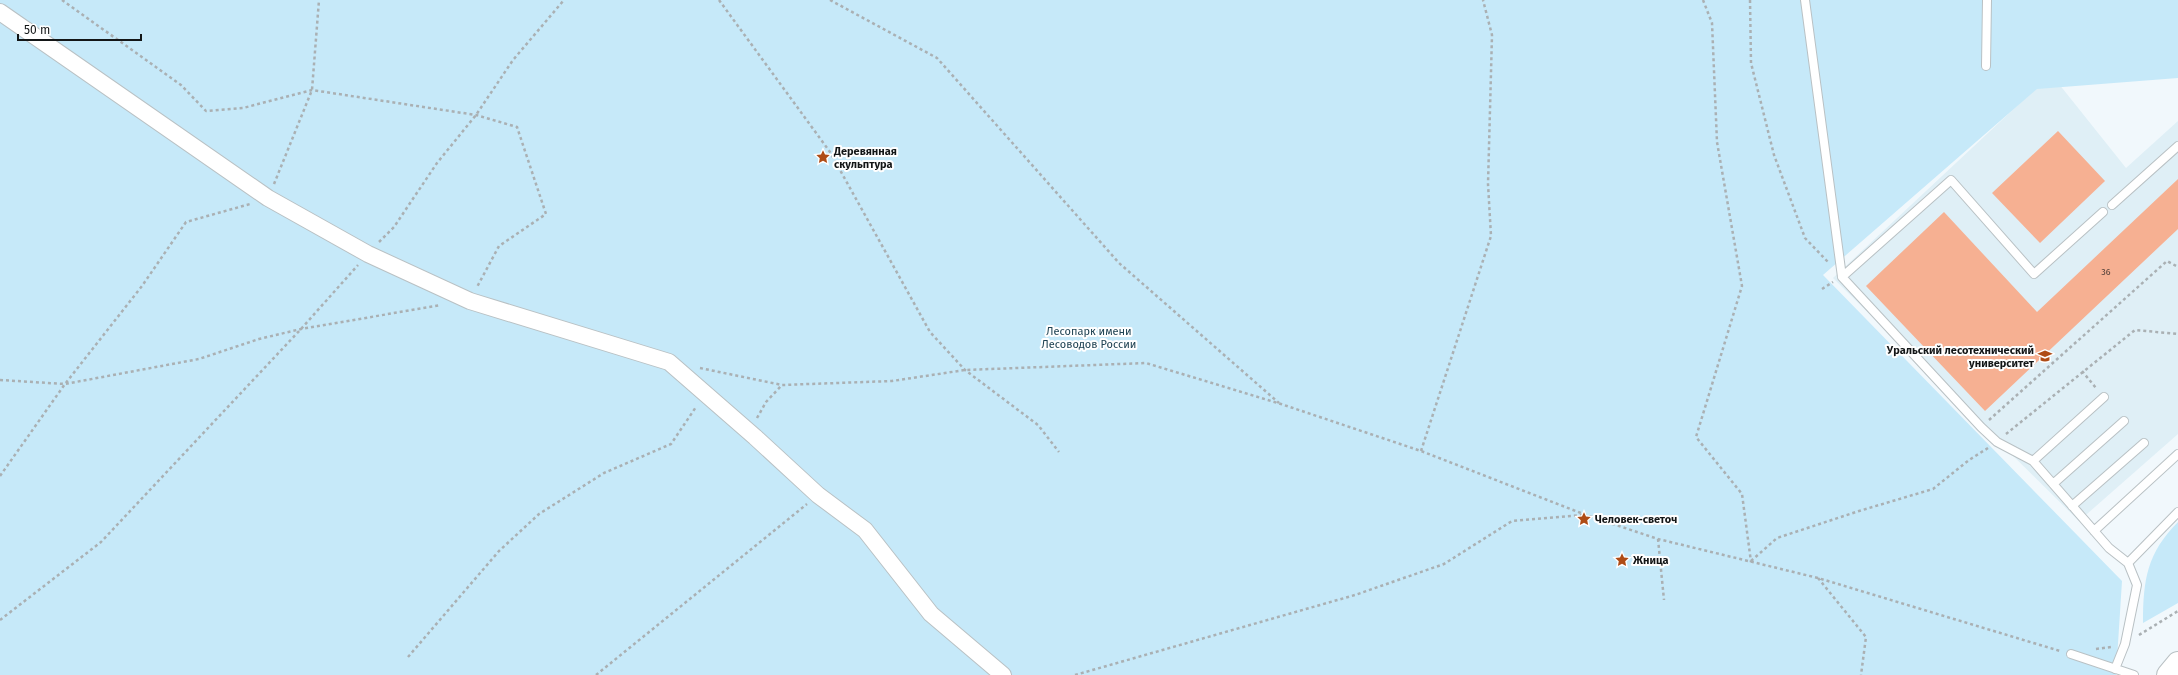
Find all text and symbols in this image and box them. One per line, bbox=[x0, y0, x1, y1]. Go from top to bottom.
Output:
scale bar bbox=[18, 16, 141, 42]
text: 50 m bbox=[24, 23, 50, 37]
place label: Деревянная скульптура bbox=[833, 145, 897, 171]
place icon: Деревянная скульптура bbox=[815, 149, 831, 165]
house number: 36 bbox=[2101, 267, 2111, 277]
park label: Лесопарк имени Лесоводов России bbox=[1042, 325, 1136, 351]
place label: Уральский лесотехнический университет bbox=[1886, 344, 2035, 370]
school or university icon: Уральский лесотехнический университет bbox=[2037, 348, 2053, 364]
place icon: Человек-светоч bbox=[1576, 511, 1592, 527]
place label: Человек-светоч bbox=[1595, 513, 1677, 526]
place icon: Жница bbox=[1614, 552, 1630, 568]
place label: Жница bbox=[1632, 554, 1668, 567]

